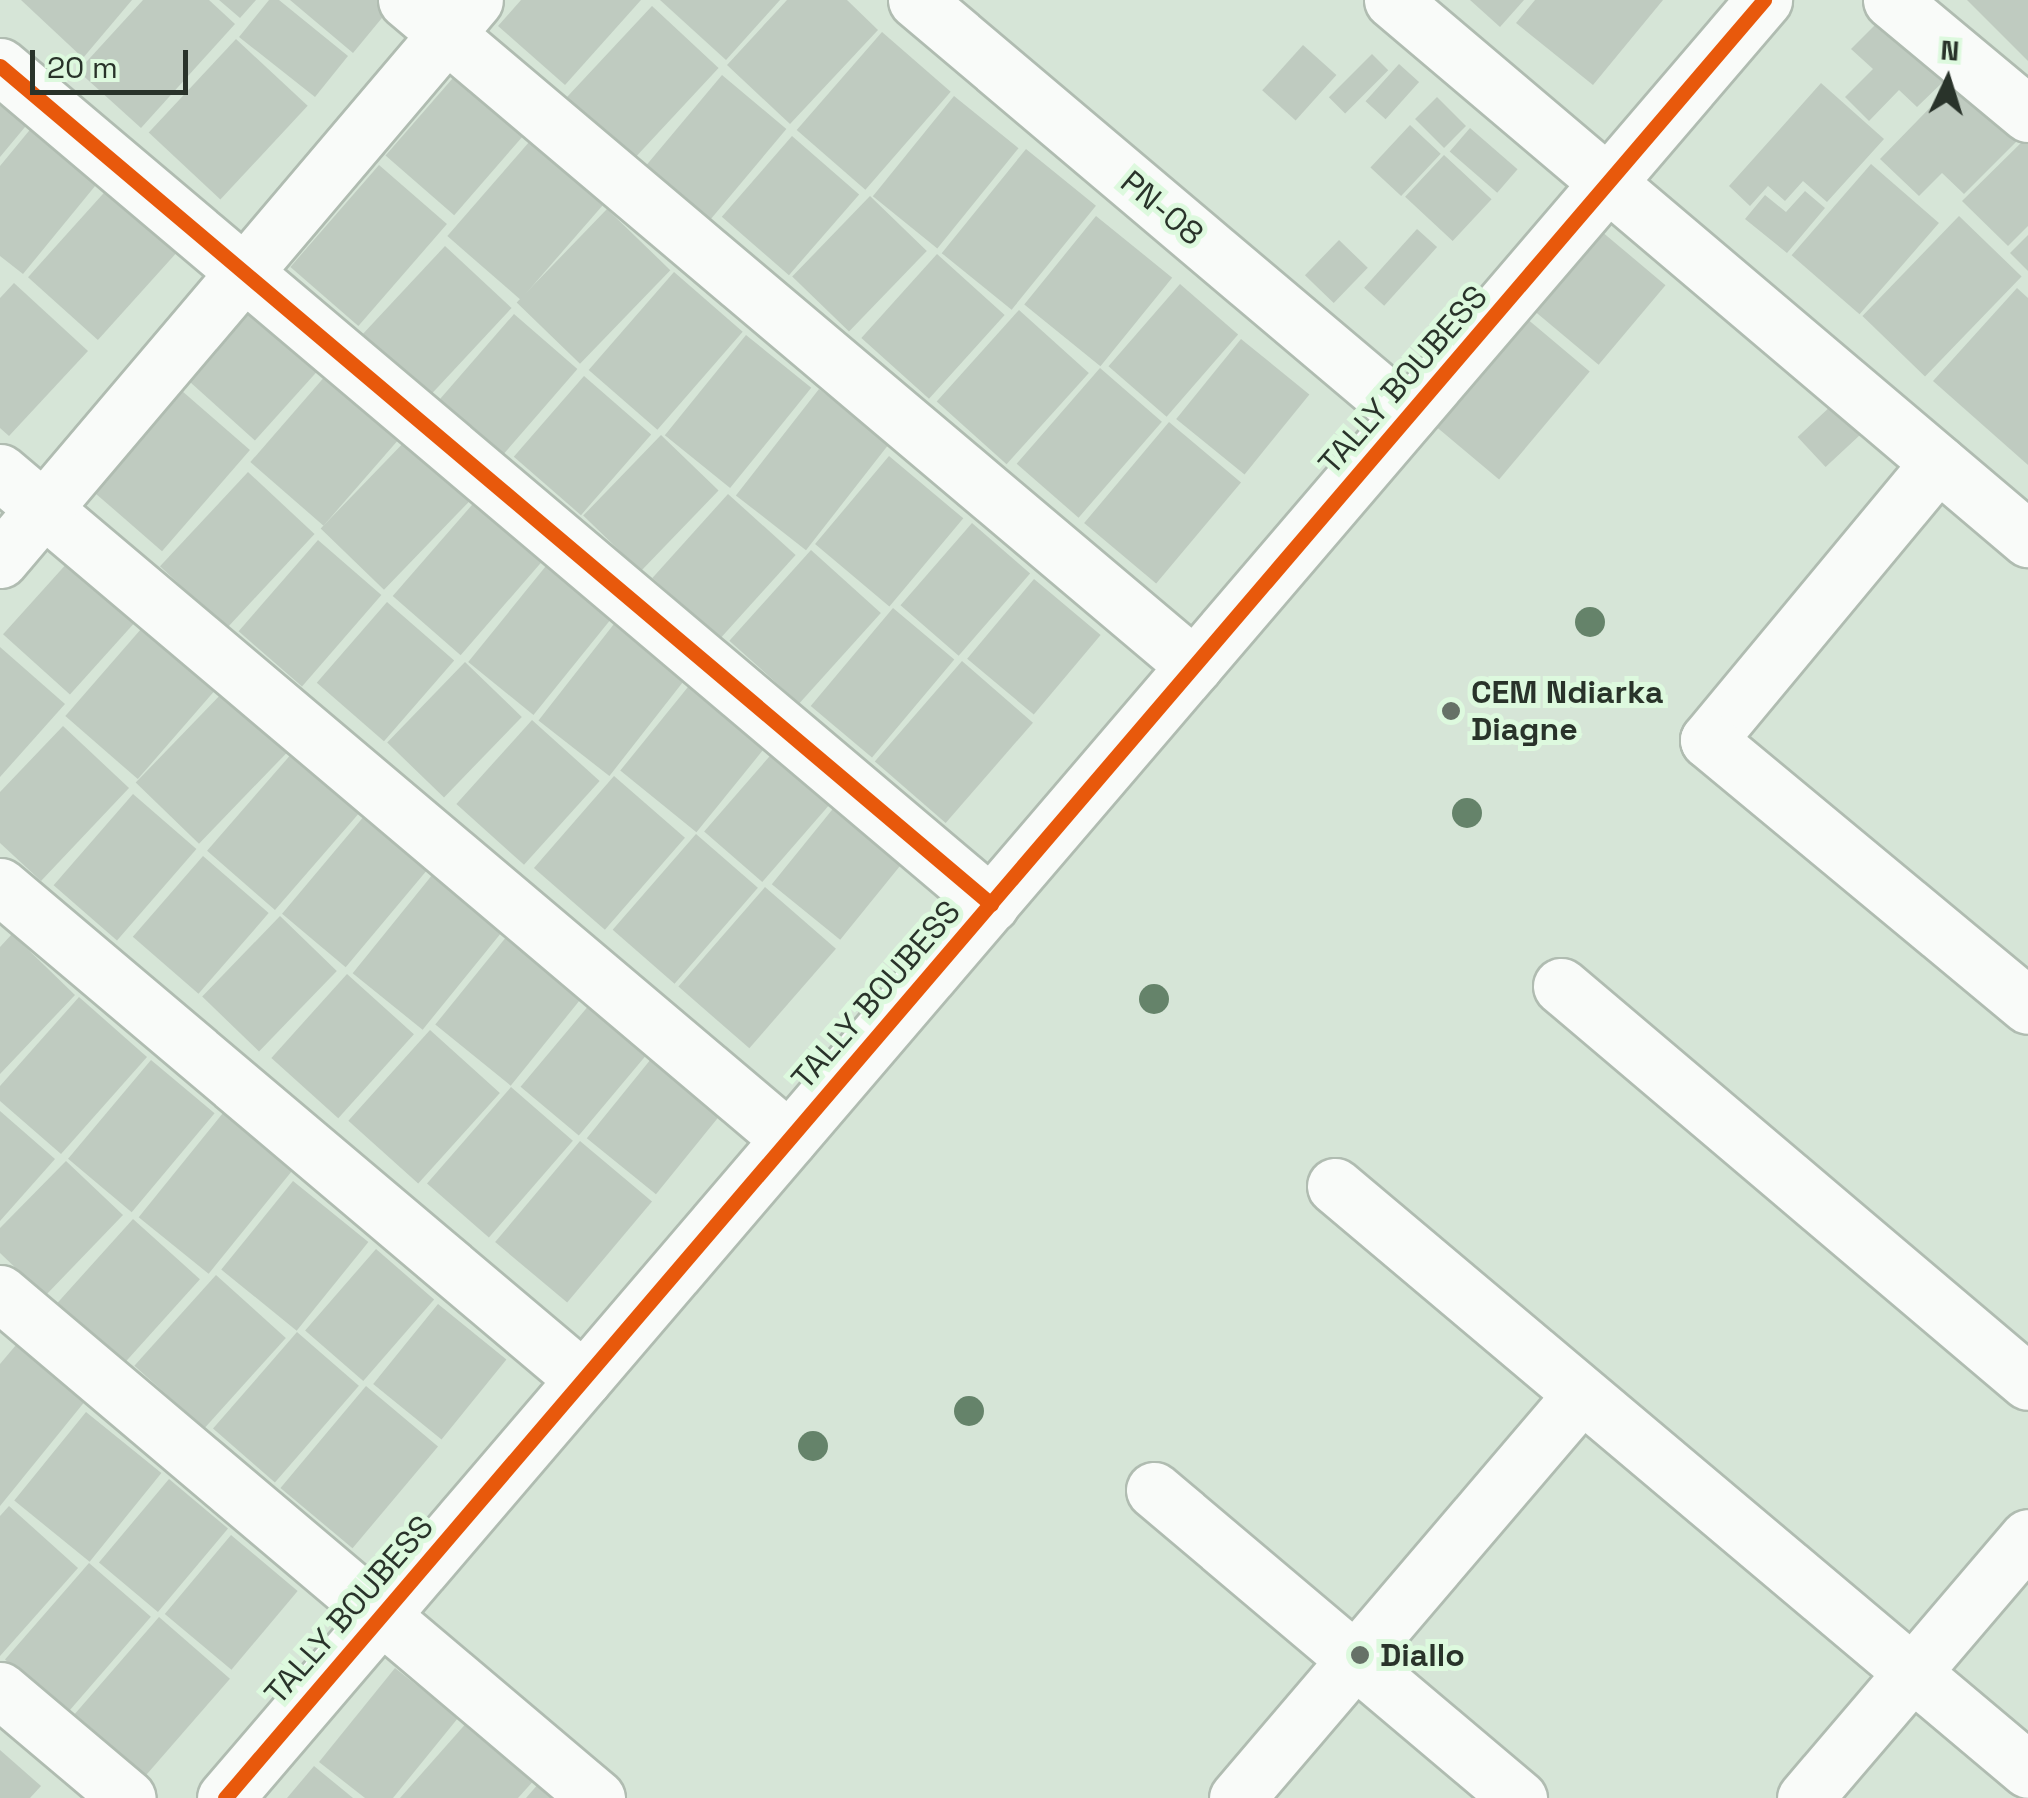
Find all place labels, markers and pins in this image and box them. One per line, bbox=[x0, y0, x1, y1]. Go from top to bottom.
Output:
place label: CEM Ndiarka Diagne bbox=[1471, 674, 1663, 749]
marker: CEM Ndiarka Diagne bbox=[1440, 700, 1462, 722]
place label: Diallo bbox=[1380, 1636, 1465, 1674]
marker: Diallo bbox=[1349, 1644, 1371, 1666]

